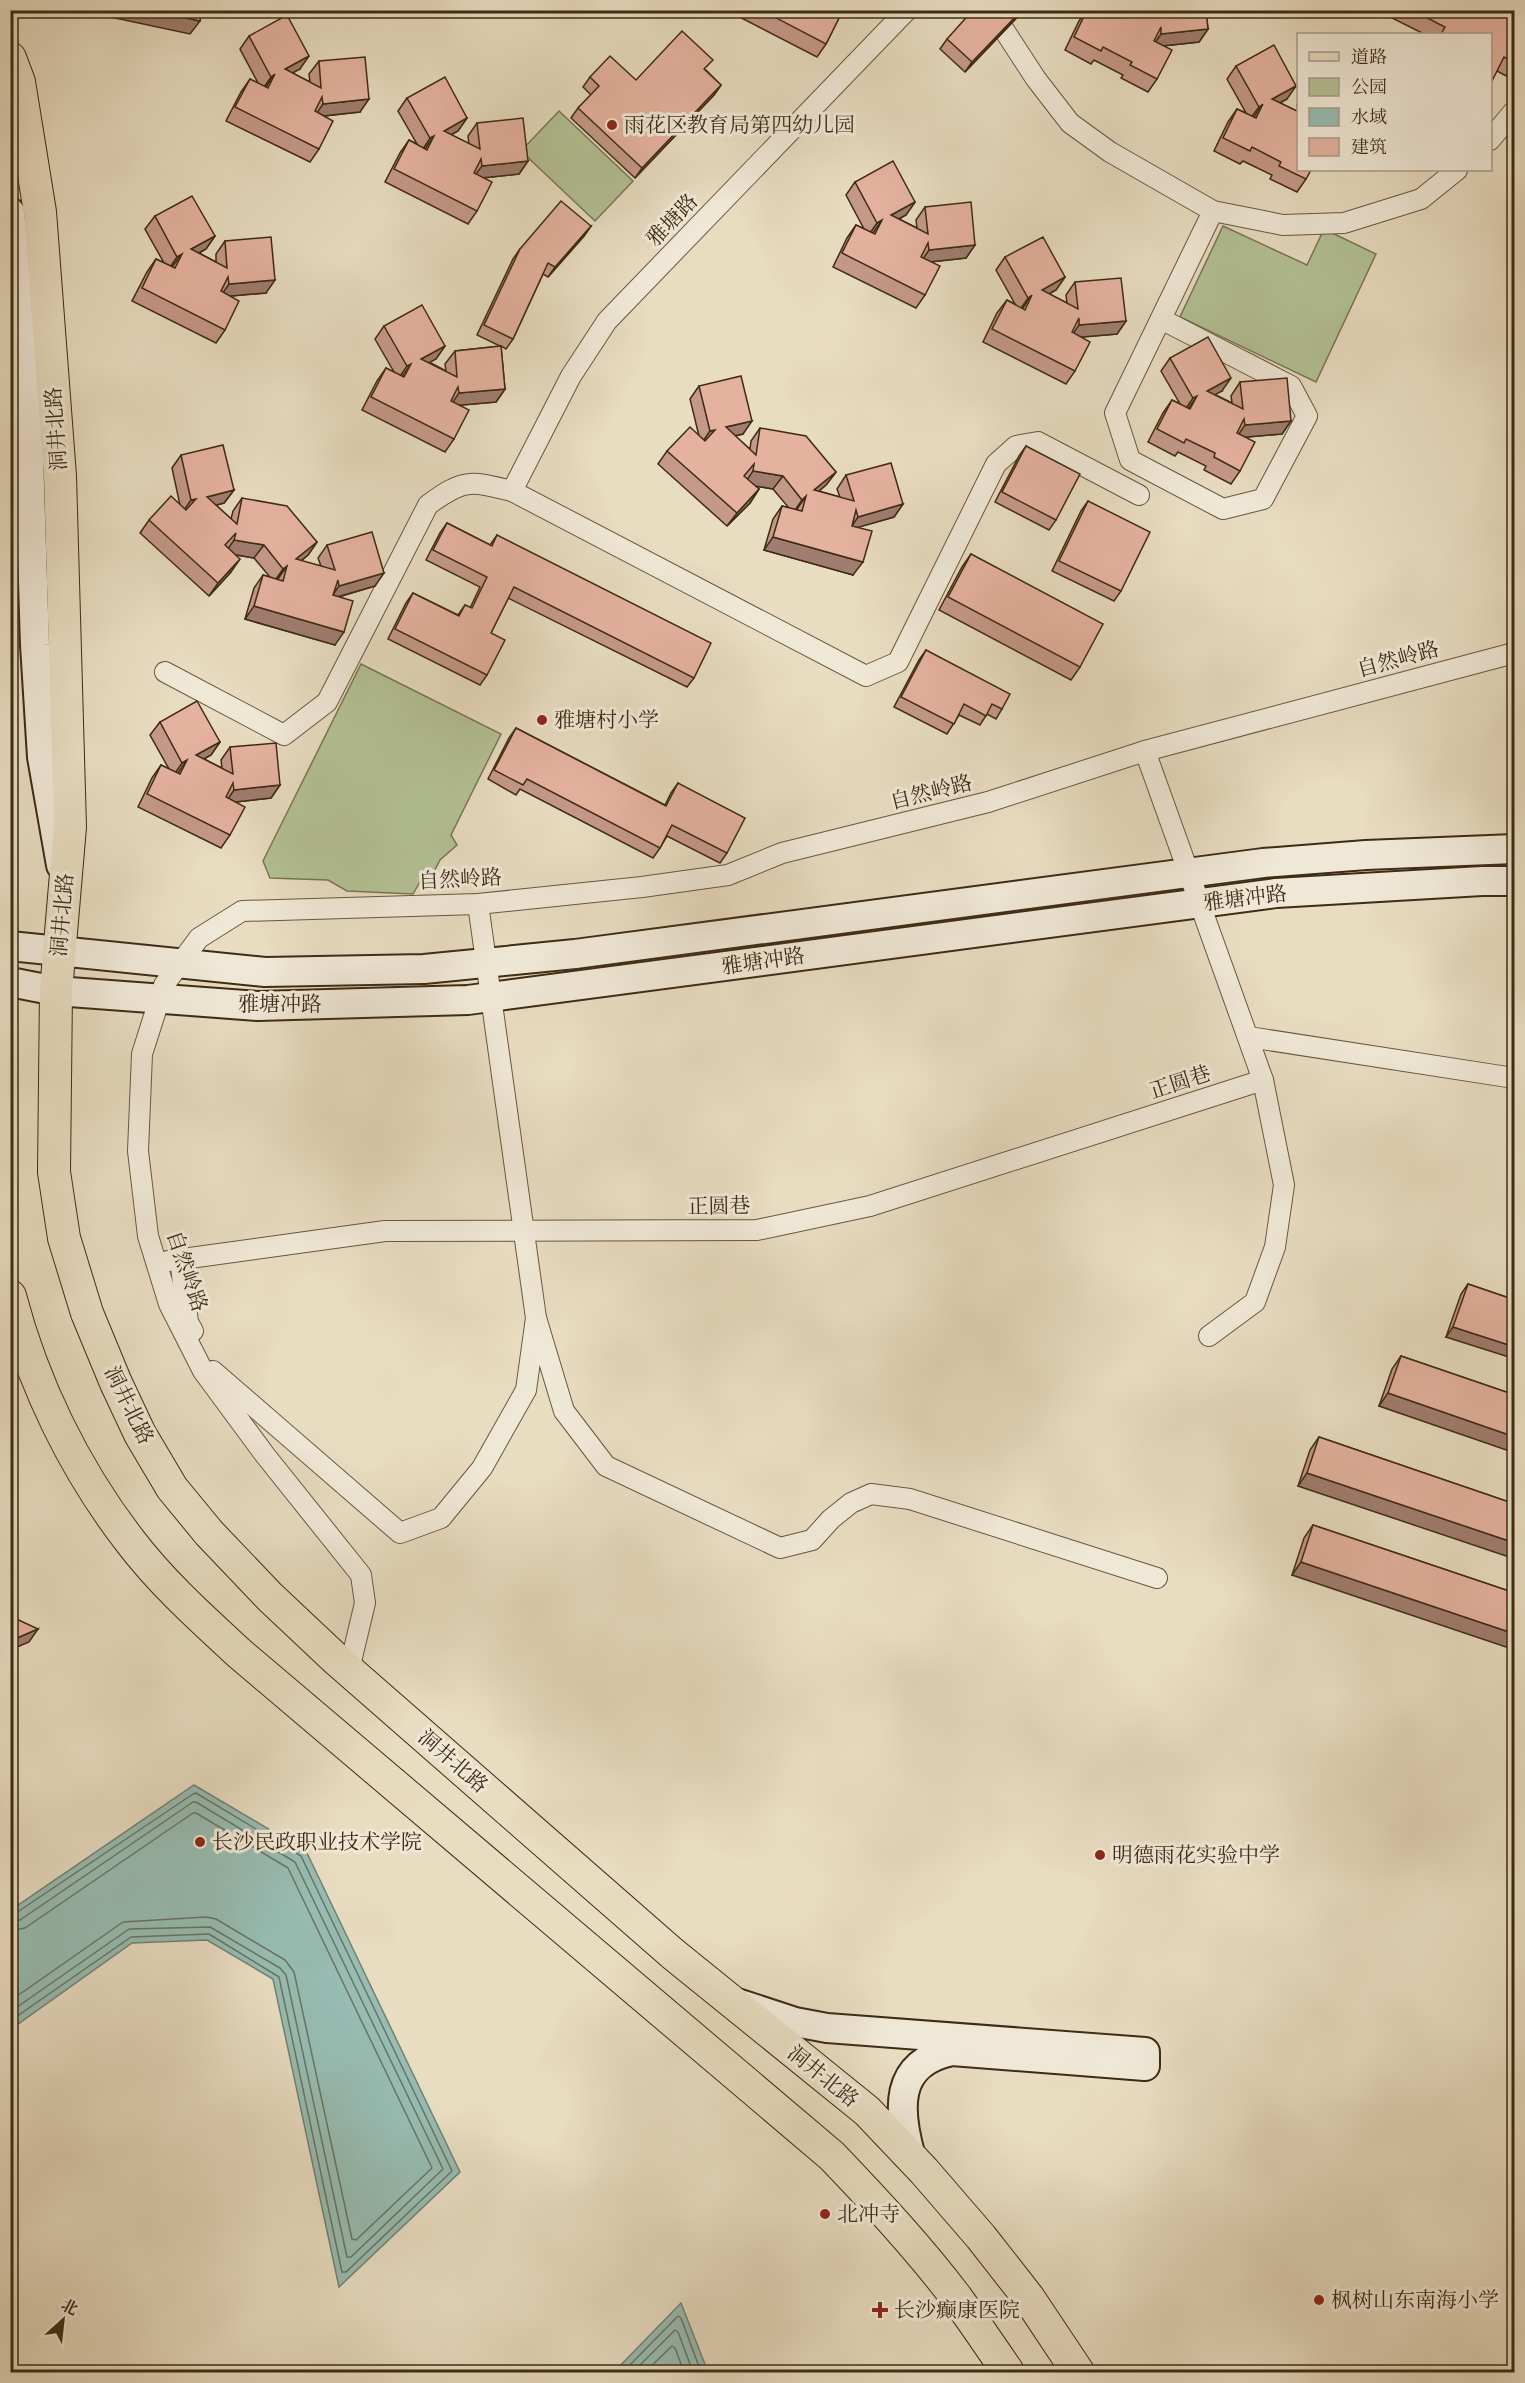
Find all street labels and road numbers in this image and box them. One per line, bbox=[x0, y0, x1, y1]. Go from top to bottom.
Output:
street label: 雅塘路 bbox=[641, 188, 704, 252]
street label: 洞井北路 bbox=[40, 386, 73, 472]
street label: 自然岭路 bbox=[1354, 636, 1442, 683]
street label: 自然岭路 bbox=[887, 769, 975, 816]
street label: 自然岭路 bbox=[417, 864, 503, 895]
street label: 洞井北路 bbox=[45, 872, 80, 958]
street label: 雅塘冲路 bbox=[1202, 880, 1288, 917]
street label: 雅塘冲路 bbox=[720, 942, 807, 981]
street label: 雅塘冲路 bbox=[238, 991, 322, 1018]
street label: 正圆巷 bbox=[1146, 1060, 1214, 1105]
street label: 正圆巷 bbox=[687, 1192, 751, 1221]
street label: 自然岭路 bbox=[160, 1227, 213, 1315]
street label: 洞井北路 bbox=[98, 1362, 159, 1449]
street label: 洞井北路 bbox=[412, 1724, 493, 1799]
street label: 洞井北路 bbox=[782, 2039, 864, 2113]

